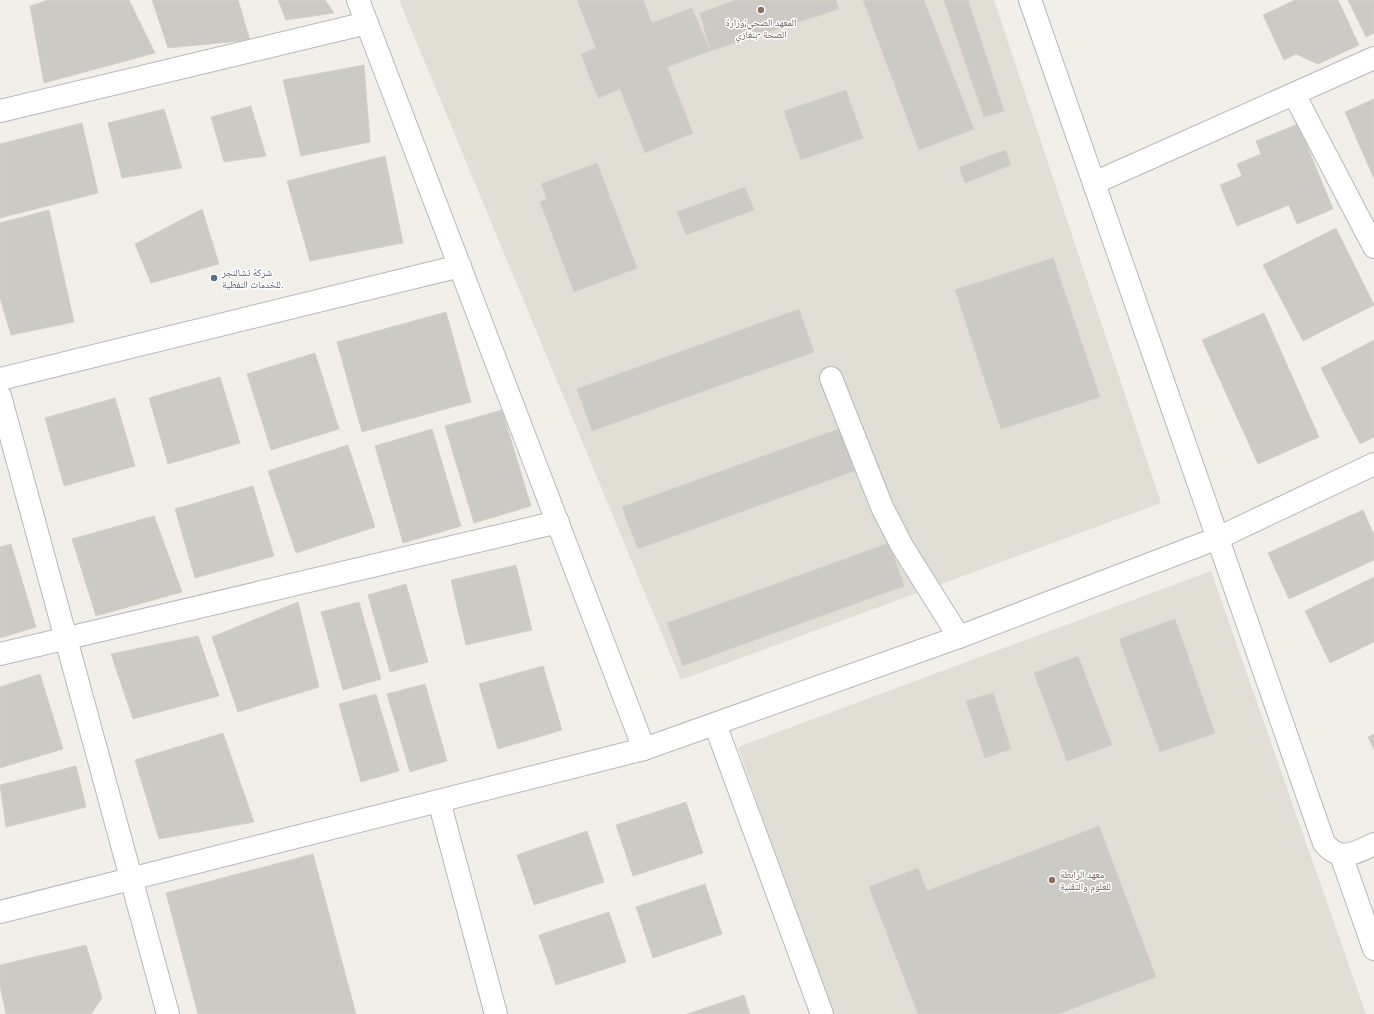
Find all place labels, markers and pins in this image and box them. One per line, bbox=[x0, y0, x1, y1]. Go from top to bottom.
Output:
marker: المعهد الصحي;وزارة الصحة -بنغازي bbox=[756, 5, 766, 15]
place label: المعهد الصحي;وزارة الصحة -بنغازي bbox=[726, 17, 796, 42]
place label: شركة تشالنجر للخدمات النفطية. bbox=[221, 267, 284, 290]
marker: شركة تشالنجر للخدمات النفطية. bbox=[209, 273, 219, 283]
place label: معهد الرابطة للعلوم والتقنية bbox=[1060, 869, 1111, 894]
marker: معهد الرابطة للعلوم والتقنية bbox=[1047, 875, 1057, 885]

